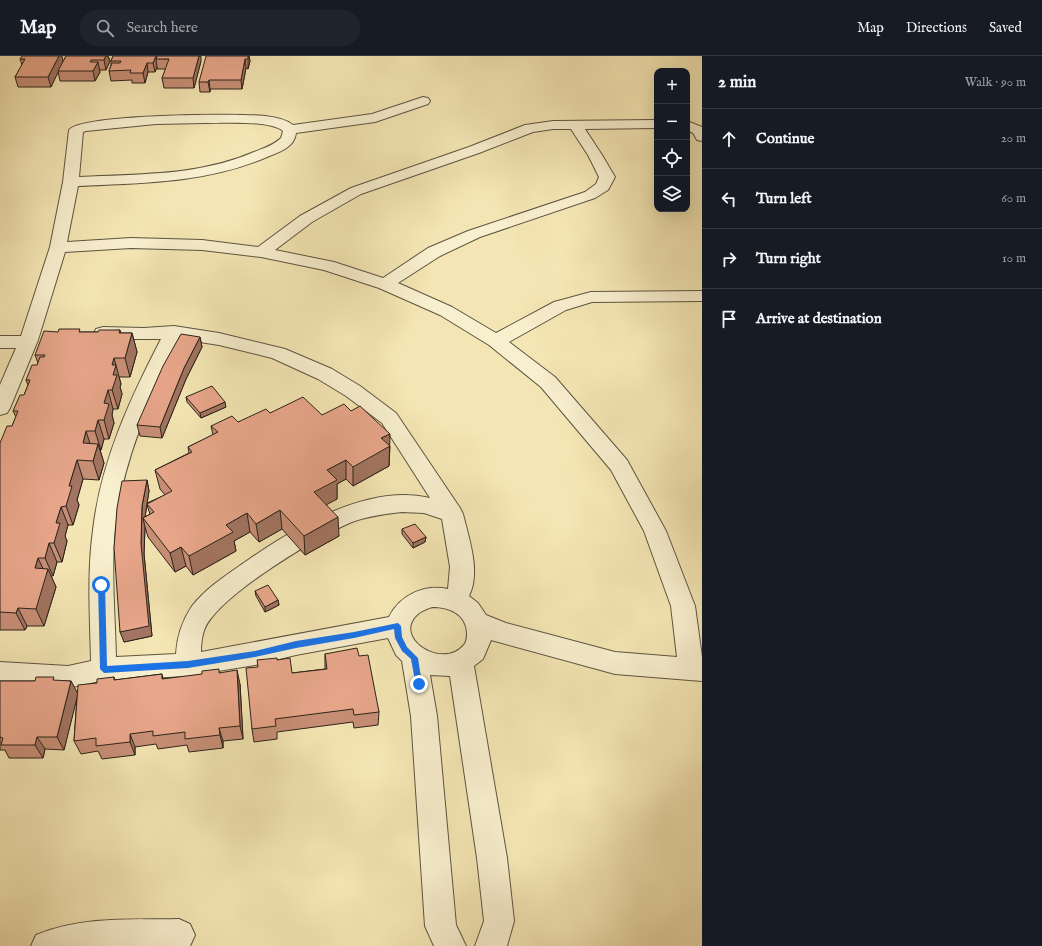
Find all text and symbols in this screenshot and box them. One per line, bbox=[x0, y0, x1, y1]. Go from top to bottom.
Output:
search box bbox=[80, 10, 360, 46]
text: Map bbox=[20, 16, 56, 40]
icon: search bbox=[94, 17, 116, 39]
text: Search here bbox=[126, 18, 198, 37]
text: Map bbox=[857, 19, 884, 37]
text: Directions bbox=[906, 19, 967, 37]
text: Saved bbox=[989, 19, 1022, 37]
map controls bbox=[654, 68, 690, 212]
button: + bbox=[654, 68, 690, 104]
text: 2 min bbox=[718, 72, 756, 93]
text: Walk · 90 m bbox=[965, 74, 1026, 91]
button: − bbox=[654, 104, 690, 140]
icon: ahead bbox=[718, 128, 740, 150]
text: Continue bbox=[756, 129, 814, 148]
text: 20 m bbox=[1001, 130, 1026, 147]
button: locate bbox=[654, 140, 690, 176]
button: layers bbox=[654, 176, 690, 212]
icon: left bbox=[718, 188, 740, 210]
text: Turn left bbox=[756, 189, 812, 208]
text: 60 m bbox=[1001, 190, 1026, 207]
icon: right bbox=[718, 248, 740, 270]
text: Turn right bbox=[756, 249, 821, 268]
text: 10 m bbox=[1002, 250, 1026, 267]
icon: arrive bbox=[718, 308, 740, 330]
text: Arrive at destination bbox=[756, 309, 882, 328]
route start bbox=[92, 576, 110, 594]
route end bbox=[410, 675, 428, 693]

